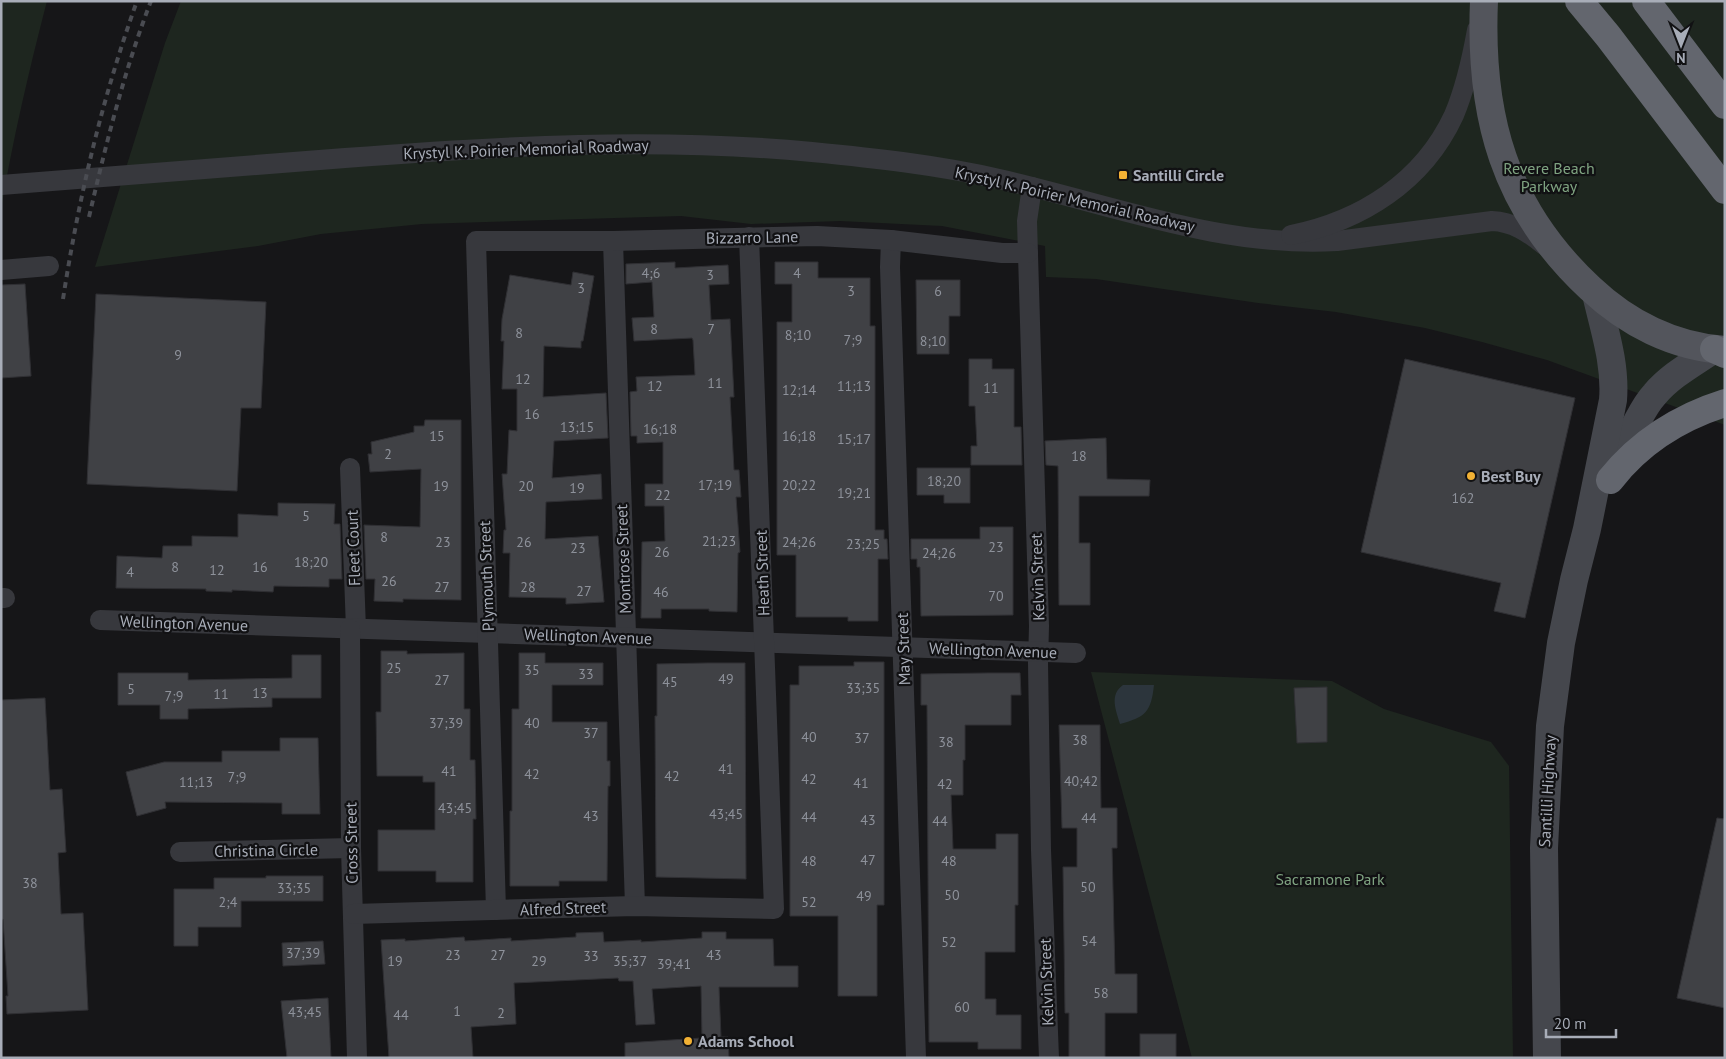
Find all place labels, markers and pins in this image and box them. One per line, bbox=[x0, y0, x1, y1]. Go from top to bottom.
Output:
place label: Santilli Circle bbox=[1133, 165, 1224, 185]
marker: Santilli Circle bbox=[1117, 169, 1129, 181]
place label: Best Buy bbox=[1481, 466, 1541, 486]
marker: Best Buy bbox=[1465, 470, 1477, 482]
place label: Adams School bbox=[698, 1031, 794, 1051]
marker: Adams School bbox=[682, 1035, 694, 1047]

